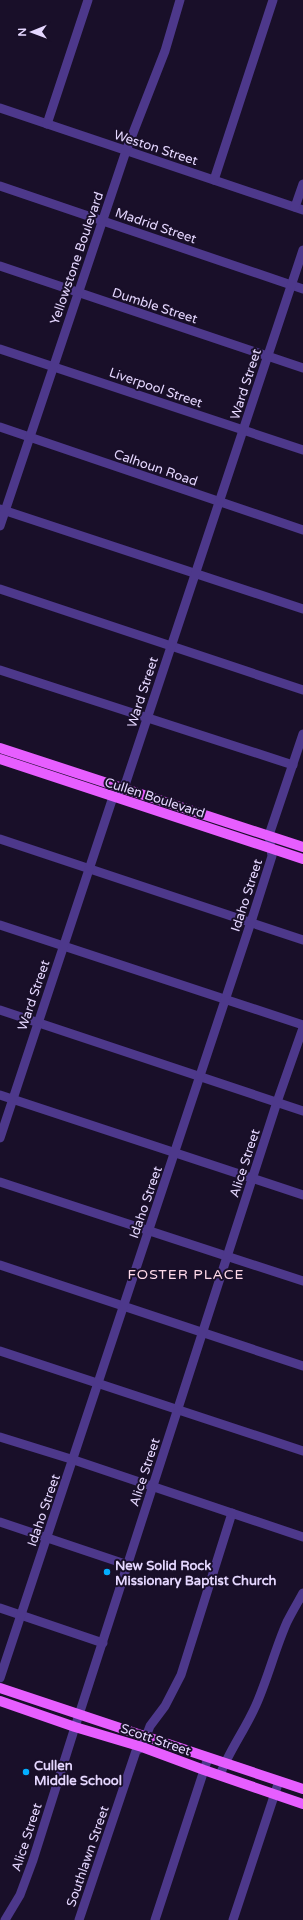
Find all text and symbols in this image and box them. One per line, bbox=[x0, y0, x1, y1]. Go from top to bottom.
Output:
north arrow bbox=[12, 12, 52, 52]
text: N bbox=[16, 28, 29, 37]
street label: Weston Street bbox=[112, 127, 200, 169]
street label: Yellowstone Boulevard bbox=[47, 190, 107, 327]
street label: Madrid Street bbox=[113, 205, 198, 247]
street label: Dumble Street bbox=[110, 285, 199, 327]
street label: Ward Street bbox=[227, 347, 265, 422]
street label: Liverpool Street bbox=[107, 364, 204, 411]
street label: Calhoun Road bbox=[112, 446, 200, 490]
street label: Ward Street bbox=[124, 655, 162, 730]
street label: Cullen Boulevard bbox=[103, 774, 207, 822]
street label: Idaho Street bbox=[228, 857, 266, 934]
street label: Ward Street bbox=[14, 958, 53, 1033]
street label: Alice Street bbox=[226, 1127, 264, 1199]
street label: Idaho Street bbox=[126, 1164, 166, 1241]
district label: FOSTER PLACE bbox=[128, 1266, 244, 1283]
street label: Alice Street bbox=[126, 1436, 164, 1508]
street label: Idaho Street bbox=[24, 1472, 64, 1549]
place label: New Solid Rock Missionary Baptist Church bbox=[115, 1558, 277, 1589]
marker: New Solid Rock Missionary Baptist Church bbox=[102, 1567, 112, 1577]
street label: Scott Street bbox=[118, 1720, 193, 1759]
place label: Cullen Middle School bbox=[34, 1758, 122, 1789]
marker: Cullen Middle School bbox=[21, 1767, 31, 1777]
street label: Alice Street bbox=[8, 1801, 46, 1873]
street label: Southlawn Street bbox=[63, 1804, 113, 1909]

